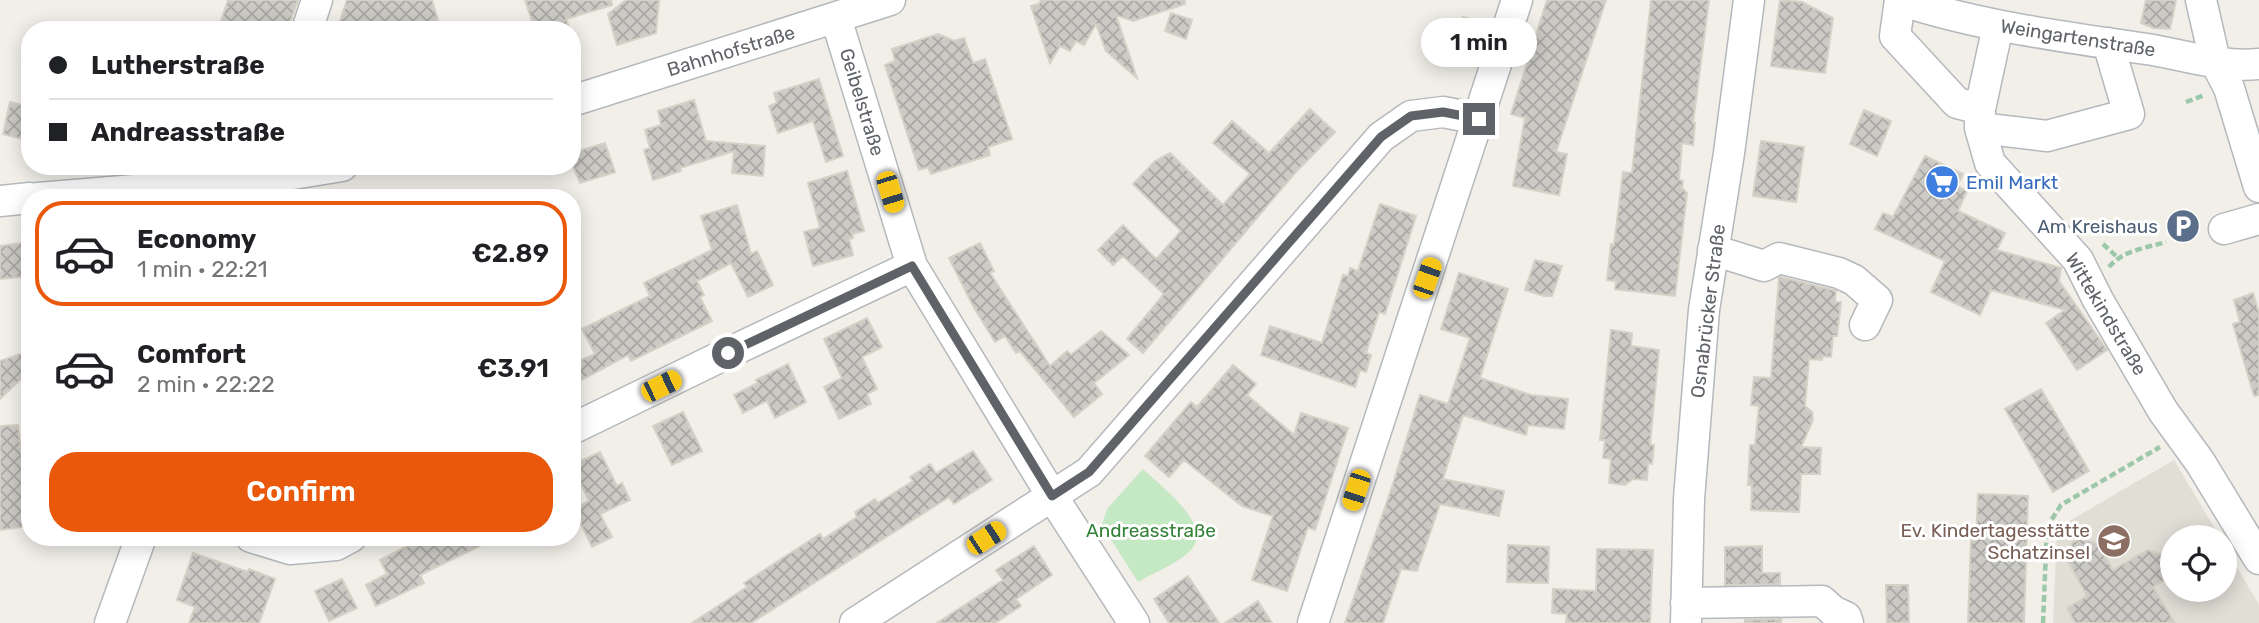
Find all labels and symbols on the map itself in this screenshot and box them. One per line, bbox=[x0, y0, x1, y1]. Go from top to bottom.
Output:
street label: Weingartenstraße bbox=[1999, 14, 2157, 62]
callout: 1 min bbox=[1421, 18, 1537, 66]
street label: Bahnhofstraße bbox=[664, 21, 798, 81]
street label: Geibelstraße bbox=[835, 45, 889, 159]
route end bbox=[1463, 103, 1495, 135]
supermarket icon: Emil Markt bbox=[1923, 163, 1961, 201]
car bbox=[874, 169, 907, 215]
place label: Emil Markt bbox=[1966, 171, 2059, 194]
parking icon: Am Kreishaus bbox=[2164, 207, 2202, 245]
place label: Am Kreishaus bbox=[2037, 215, 2158, 238]
street label: Osnabrücker Straße bbox=[1686, 223, 1730, 399]
street label: Wittekindstraße bbox=[2060, 248, 2152, 380]
car bbox=[1411, 255, 1444, 301]
route start bbox=[712, 337, 744, 369]
car bbox=[638, 367, 685, 405]
car bbox=[1340, 467, 1373, 513]
car bbox=[963, 518, 1010, 558]
park label: Andreasstraße bbox=[1086, 519, 1216, 542]
place label: Ev. Kindertagesstätte Schatzinsel bbox=[1901, 519, 2090, 564]
school or university icon: Ev. Kindertagesstätte Schatzinsel bbox=[2095, 522, 2133, 560]

